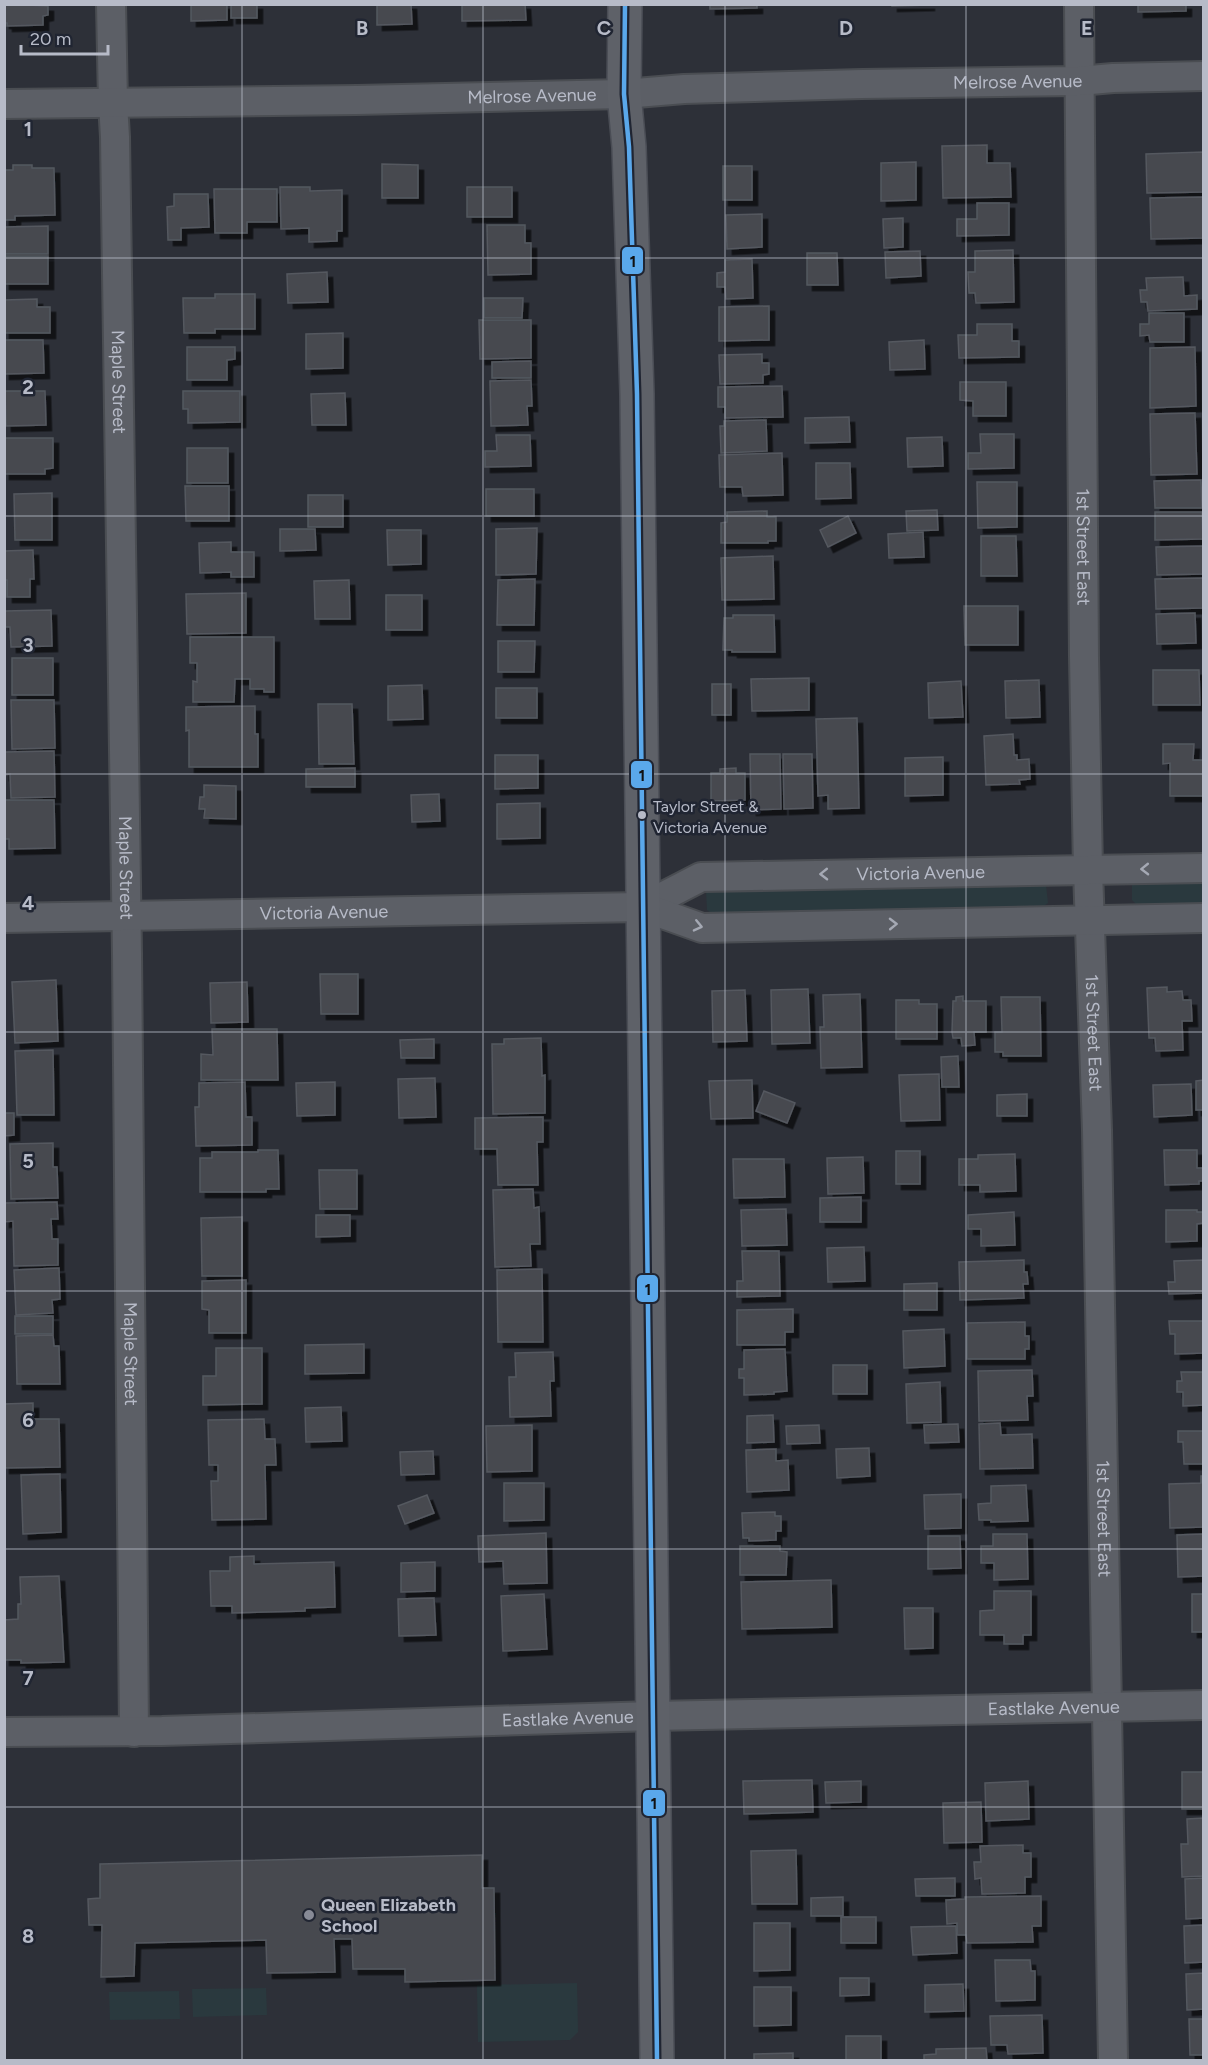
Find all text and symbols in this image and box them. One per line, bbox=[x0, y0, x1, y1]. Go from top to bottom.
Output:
text: B bbox=[356, 16, 368, 40]
text: C bbox=[597, 16, 611, 40]
text: D bbox=[839, 16, 853, 40]
text: E bbox=[1081, 16, 1093, 40]
scale bar bbox=[21, 18, 108, 56]
text: 20 m bbox=[30, 28, 71, 50]
street label: Melrose Avenue bbox=[953, 70, 1083, 94]
street label: Melrose Avenue bbox=[467, 84, 597, 109]
text: 1 bbox=[24, 117, 32, 141]
line badge: 1 bbox=[621, 246, 644, 275]
text: 1 bbox=[630, 252, 636, 271]
street label: Maple Street bbox=[107, 330, 130, 434]
text: 2 bbox=[22, 375, 34, 399]
street label: 1st Street East bbox=[1072, 488, 1095, 606]
text: 3 bbox=[22, 633, 34, 657]
line badge: 1 bbox=[630, 760, 653, 789]
text: 1 bbox=[639, 766, 645, 785]
place label: Taylor Street & Victoria Avenue bbox=[653, 797, 767, 837]
marker: Taylor Street & Victoria Avenue bbox=[636, 809, 648, 821]
street label: Maple Street bbox=[114, 816, 137, 920]
street label: Victoria Avenue bbox=[856, 861, 985, 885]
one-way arrow bbox=[1141, 863, 1150, 875]
one-way arrow bbox=[820, 868, 829, 881]
text: 4 bbox=[22, 891, 35, 915]
street label: Victoria Avenue bbox=[260, 900, 389, 925]
one-way arrow bbox=[693, 918, 703, 931]
one-way arrow bbox=[888, 918, 897, 930]
street label: 1st Street East bbox=[1081, 974, 1107, 1092]
text: 5 bbox=[22, 1149, 34, 1173]
line badge: 1 bbox=[636, 1274, 659, 1303]
text: 1 bbox=[645, 1280, 651, 1299]
street label: Maple Street bbox=[119, 1302, 142, 1406]
text: 6 bbox=[22, 1408, 34, 1432]
street label: 1st Street East bbox=[1092, 1460, 1116, 1578]
text: 7 bbox=[22, 1666, 34, 1690]
street label: Eastlake Avenue bbox=[988, 1696, 1120, 1720]
street label: Eastlake Avenue bbox=[502, 1706, 634, 1732]
line badge: 1 bbox=[642, 1789, 666, 1817]
text: 1 bbox=[651, 1794, 657, 1813]
place label: Queen Elizabeth School bbox=[321, 1894, 456, 1937]
marker: Queen Elizabeth School bbox=[302, 1908, 316, 1922]
text: 8 bbox=[22, 1924, 34, 1948]

